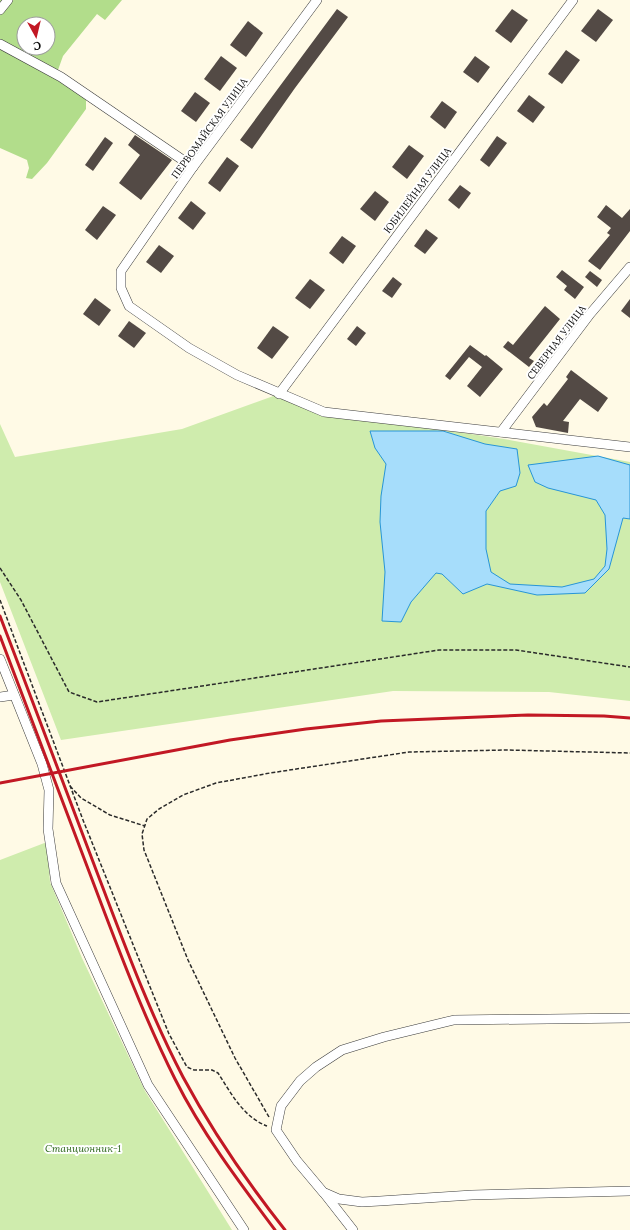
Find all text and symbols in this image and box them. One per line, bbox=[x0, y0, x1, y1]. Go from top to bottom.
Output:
north arrow bbox=[16, 16, 56, 56]
text: С bbox=[32, 38, 42, 53]
street label: ПЕРВОМАЙСКАЯ УЛИЦА bbox=[168, 75, 251, 181]
street label: ЮБИЛЕЙНАЯ УЛИЦА bbox=[381, 144, 454, 236]
street label: СЕВЕРНАЯ УЛИЦА bbox=[524, 302, 589, 382]
park label: Станционник-1 bbox=[45, 1142, 121, 1155]

